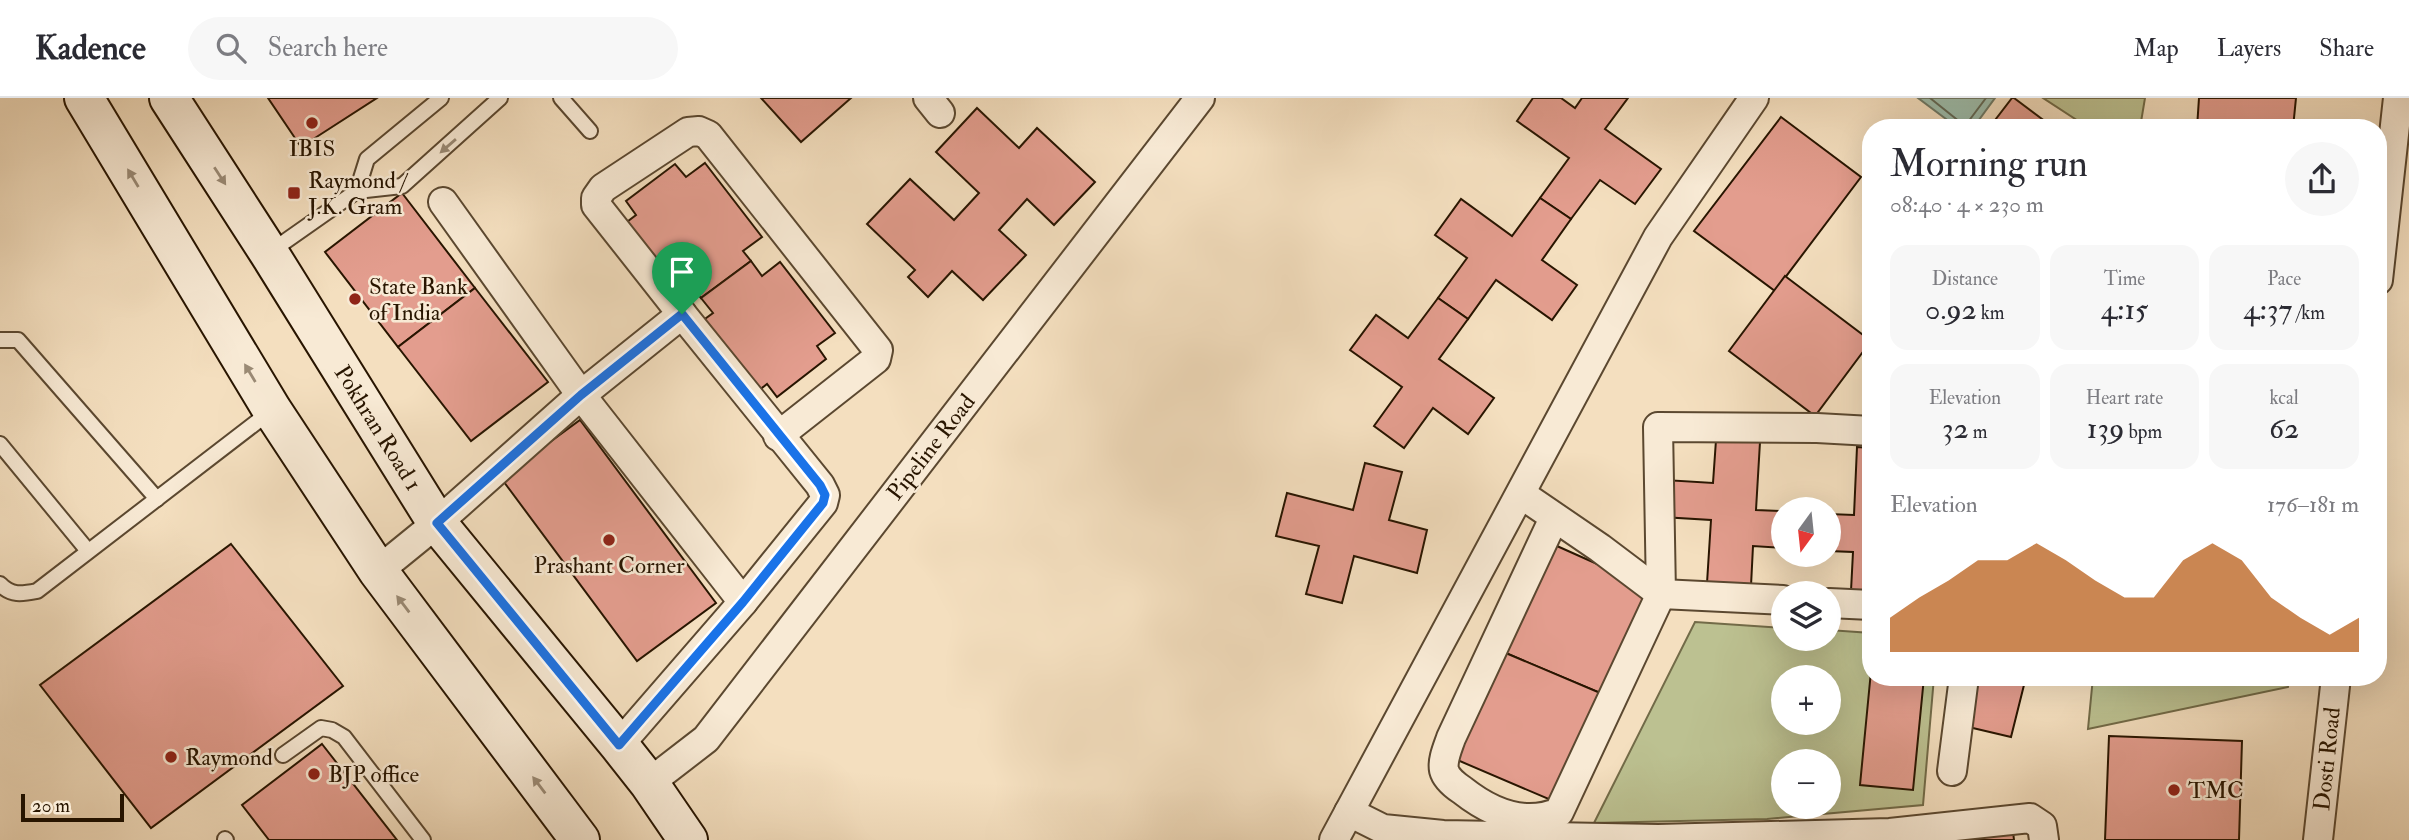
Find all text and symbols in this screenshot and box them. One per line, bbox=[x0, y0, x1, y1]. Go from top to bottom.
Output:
search box bbox=[188, 17, 678, 80]
text: Kadence bbox=[35, 28, 146, 69]
icon: search bbox=[212, 29, 250, 67]
text: Search here bbox=[268, 32, 388, 64]
text: Map bbox=[2134, 33, 2179, 64]
text: Layers bbox=[2217, 33, 2281, 64]
text: Share bbox=[2319, 33, 2374, 64]
marker: IBIS bbox=[304, 115, 320, 131]
place label: IBIS bbox=[289, 134, 335, 163]
one-way arrow bbox=[439, 138, 456, 153]
text: Morning run bbox=[1890, 140, 2088, 188]
button: share bbox=[2285, 142, 2359, 216]
one-way arrow bbox=[213, 166, 226, 186]
place label: Raymond / J.K. Gram bbox=[307, 166, 409, 221]
one-way arrow bbox=[126, 169, 139, 188]
marker: Raymond / J.K. Gram bbox=[286, 185, 302, 201]
text: 08:40 · 4 × 230 m bbox=[1890, 190, 2044, 219]
pin bbox=[652, 242, 712, 314]
icon: arrive bbox=[663, 253, 701, 291]
text: Distance bbox=[1932, 267, 1998, 291]
text: Time bbox=[2104, 267, 2145, 291]
text: Pace bbox=[2267, 267, 2301, 291]
place label: State Bank of India bbox=[369, 272, 468, 327]
marker: State Bank of India bbox=[347, 291, 363, 307]
text: 0.92 bbox=[1925, 291, 1977, 328]
text: 4:15 bbox=[2101, 291, 2148, 328]
text: 4:37 bbox=[2243, 291, 2292, 328]
text: km bbox=[1977, 301, 2005, 325]
text: /km bbox=[2292, 301, 2325, 325]
street label: Pokhran Road 1 bbox=[328, 360, 428, 496]
one-way arrow bbox=[243, 364, 256, 383]
text: Elevation bbox=[1929, 386, 2001, 410]
text: Heart rate bbox=[2086, 386, 2163, 410]
text: kcal bbox=[2270, 386, 2299, 410]
street label: Pipeline Road bbox=[880, 388, 982, 507]
text: 32 bbox=[1942, 410, 1969, 447]
text: 139 bbox=[2087, 410, 2124, 447]
text: 62 bbox=[2269, 410, 2299, 447]
text: m bbox=[1969, 420, 1988, 444]
text: bpm bbox=[2124, 420, 2162, 444]
text: Elevation bbox=[1890, 490, 1978, 519]
text: 176–181 m bbox=[2267, 490, 2359, 519]
north arrow bbox=[1771, 497, 1841, 567]
map controls bbox=[1771, 497, 1841, 819]
marker: Prashant Corner bbox=[601, 532, 617, 548]
place label: Prashant Corner bbox=[533, 551, 685, 580]
button: layers bbox=[1771, 581, 1841, 651]
one-way arrow bbox=[395, 595, 410, 613]
button: + bbox=[1771, 665, 1841, 735]
street label: Dosti Road bbox=[2307, 706, 2347, 812]
place label: Raymond bbox=[185, 743, 273, 772]
marker: Raymond bbox=[163, 749, 179, 765]
button: − bbox=[1771, 749, 1841, 819]
place label: BJP office bbox=[328, 760, 419, 789]
marker: BJP office bbox=[306, 766, 322, 782]
place label: TMC bbox=[2188, 776, 2244, 805]
one-way arrow bbox=[532, 777, 547, 795]
marker: TMC bbox=[2166, 782, 2182, 798]
scale bar bbox=[21, 791, 124, 823]
text: 20 m bbox=[32, 794, 70, 818]

